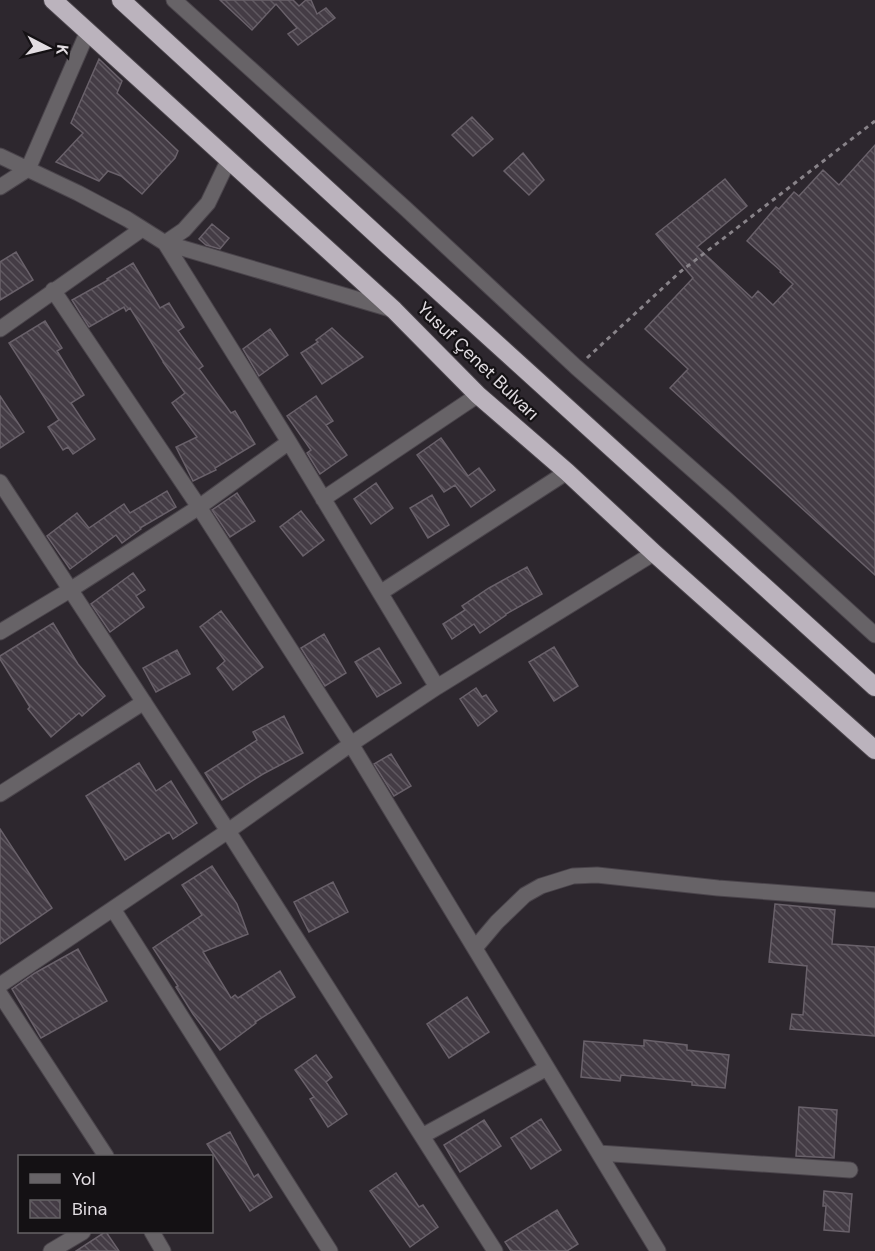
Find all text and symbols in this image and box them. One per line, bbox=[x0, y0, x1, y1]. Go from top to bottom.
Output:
north arrow bbox=[18, 18, 78, 78]
text: K bbox=[51, 43, 73, 57]
street label: Yusuf Çenet Bulvarı bbox=[412, 297, 544, 425]
legend bbox=[18, 1155, 213, 1233]
text: Yol bbox=[72, 1167, 96, 1191]
text: Bina bbox=[72, 1197, 107, 1221]

